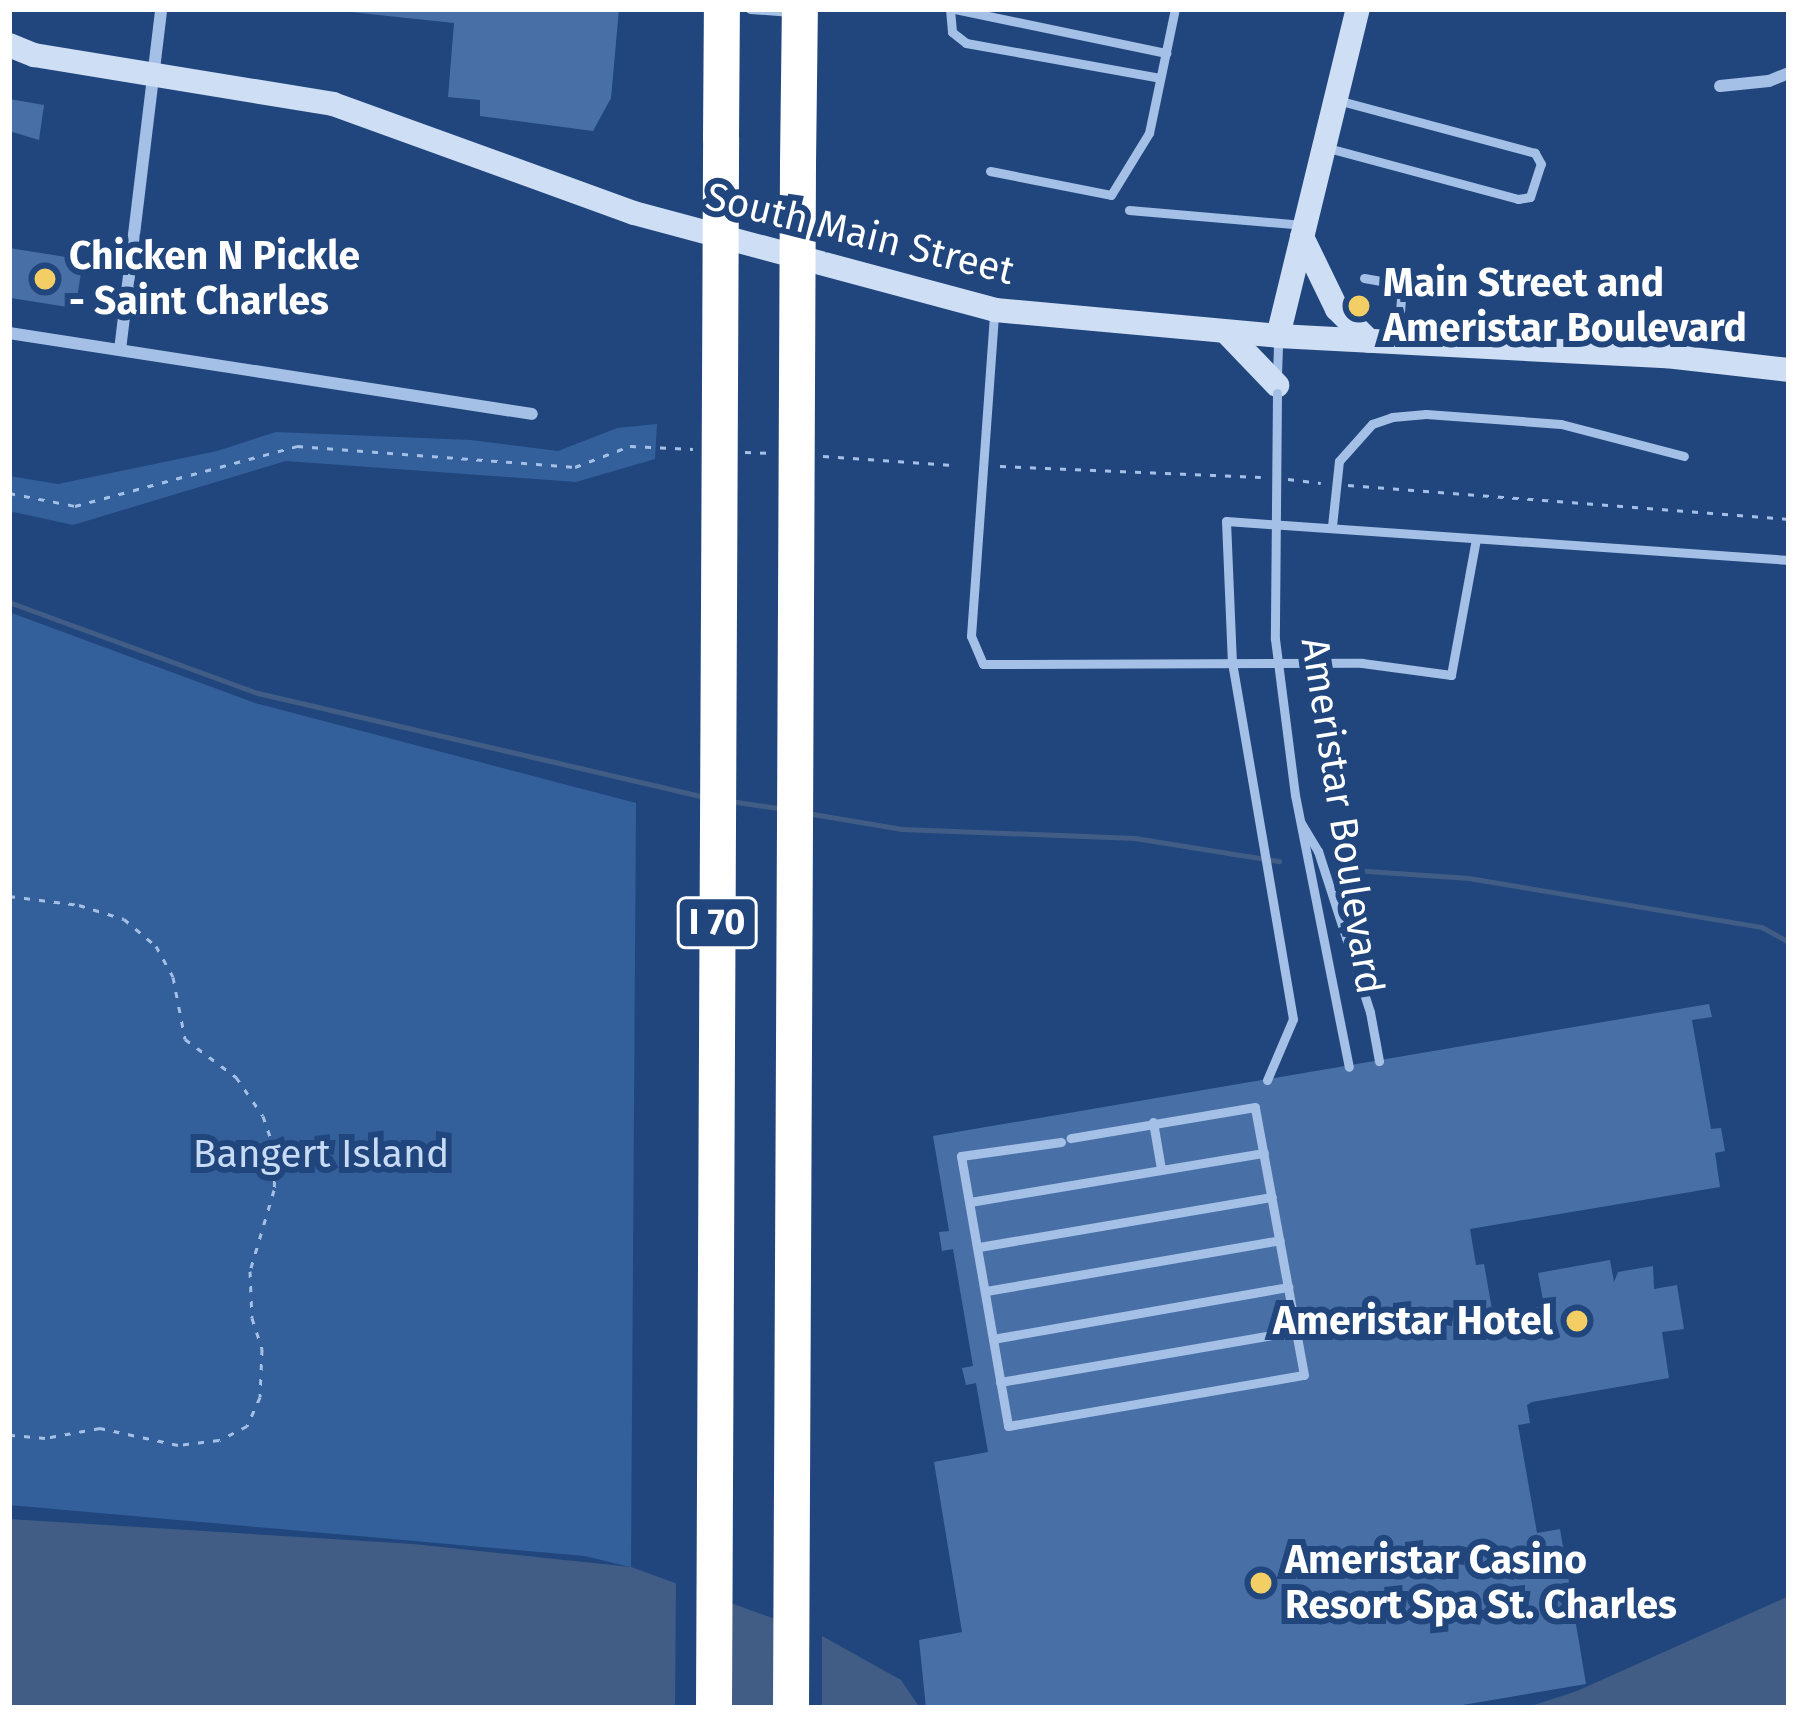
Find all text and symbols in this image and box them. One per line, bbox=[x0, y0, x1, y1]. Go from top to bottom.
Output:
street label: South Main Street bbox=[701, 173, 1019, 295]
place label: Chicken N Pickle - Saint Charles bbox=[69, 234, 360, 325]
place label: Main Street and Ameristar Boulevard bbox=[1383, 261, 1747, 352]
marker: Chicken N Pickle - Saint Charles bbox=[32, 266, 58, 292]
marker: Main Street and Ameristar Boulevard bbox=[1346, 293, 1372, 319]
street label: Ameristar Boulevard bbox=[1291, 634, 1393, 998]
road number: I 70 bbox=[675, 893, 759, 953]
park label: Bangert Island bbox=[193, 1131, 449, 1177]
place label: Ameristar Hotel bbox=[1273, 1298, 1553, 1344]
marker: Ameristar Hotel bbox=[1564, 1308, 1590, 1334]
place label: Ameristar Casino Resort Spa St. Charles bbox=[1285, 1538, 1677, 1629]
marker: Ameristar Casino Resort Spa St. Charles bbox=[1248, 1570, 1274, 1596]

